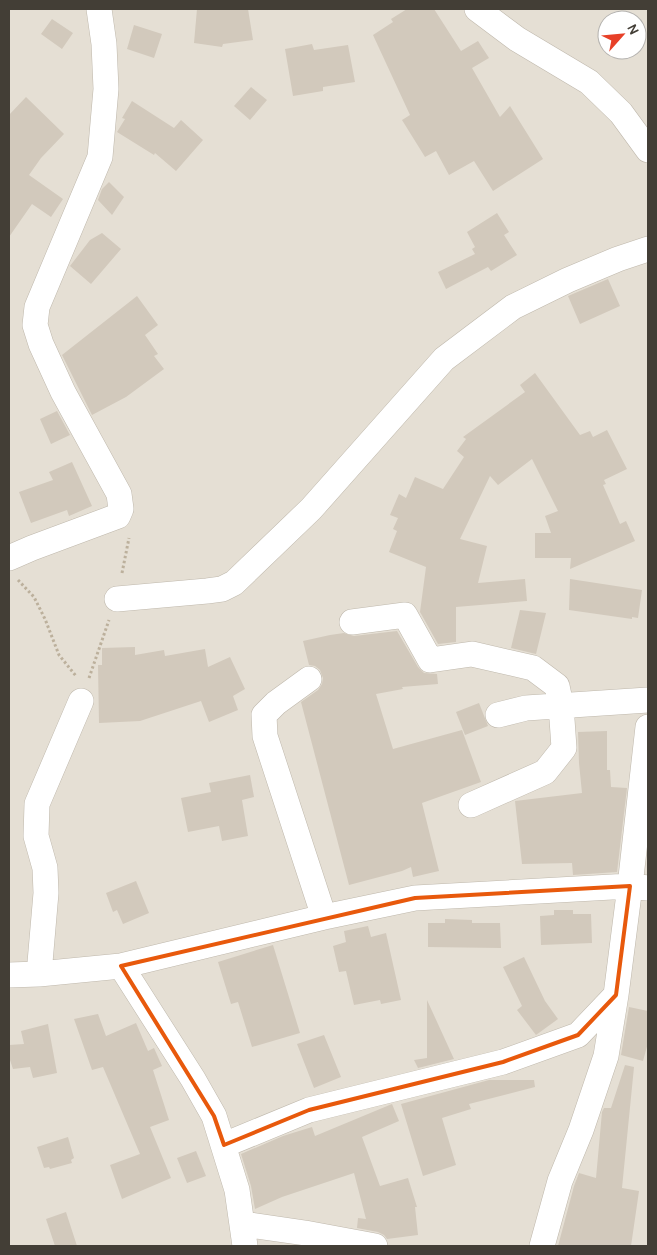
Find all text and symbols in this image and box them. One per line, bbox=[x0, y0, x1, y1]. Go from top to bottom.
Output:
north arrow bbox=[597, 10, 647, 60]
text: N bbox=[623, 21, 643, 38]

